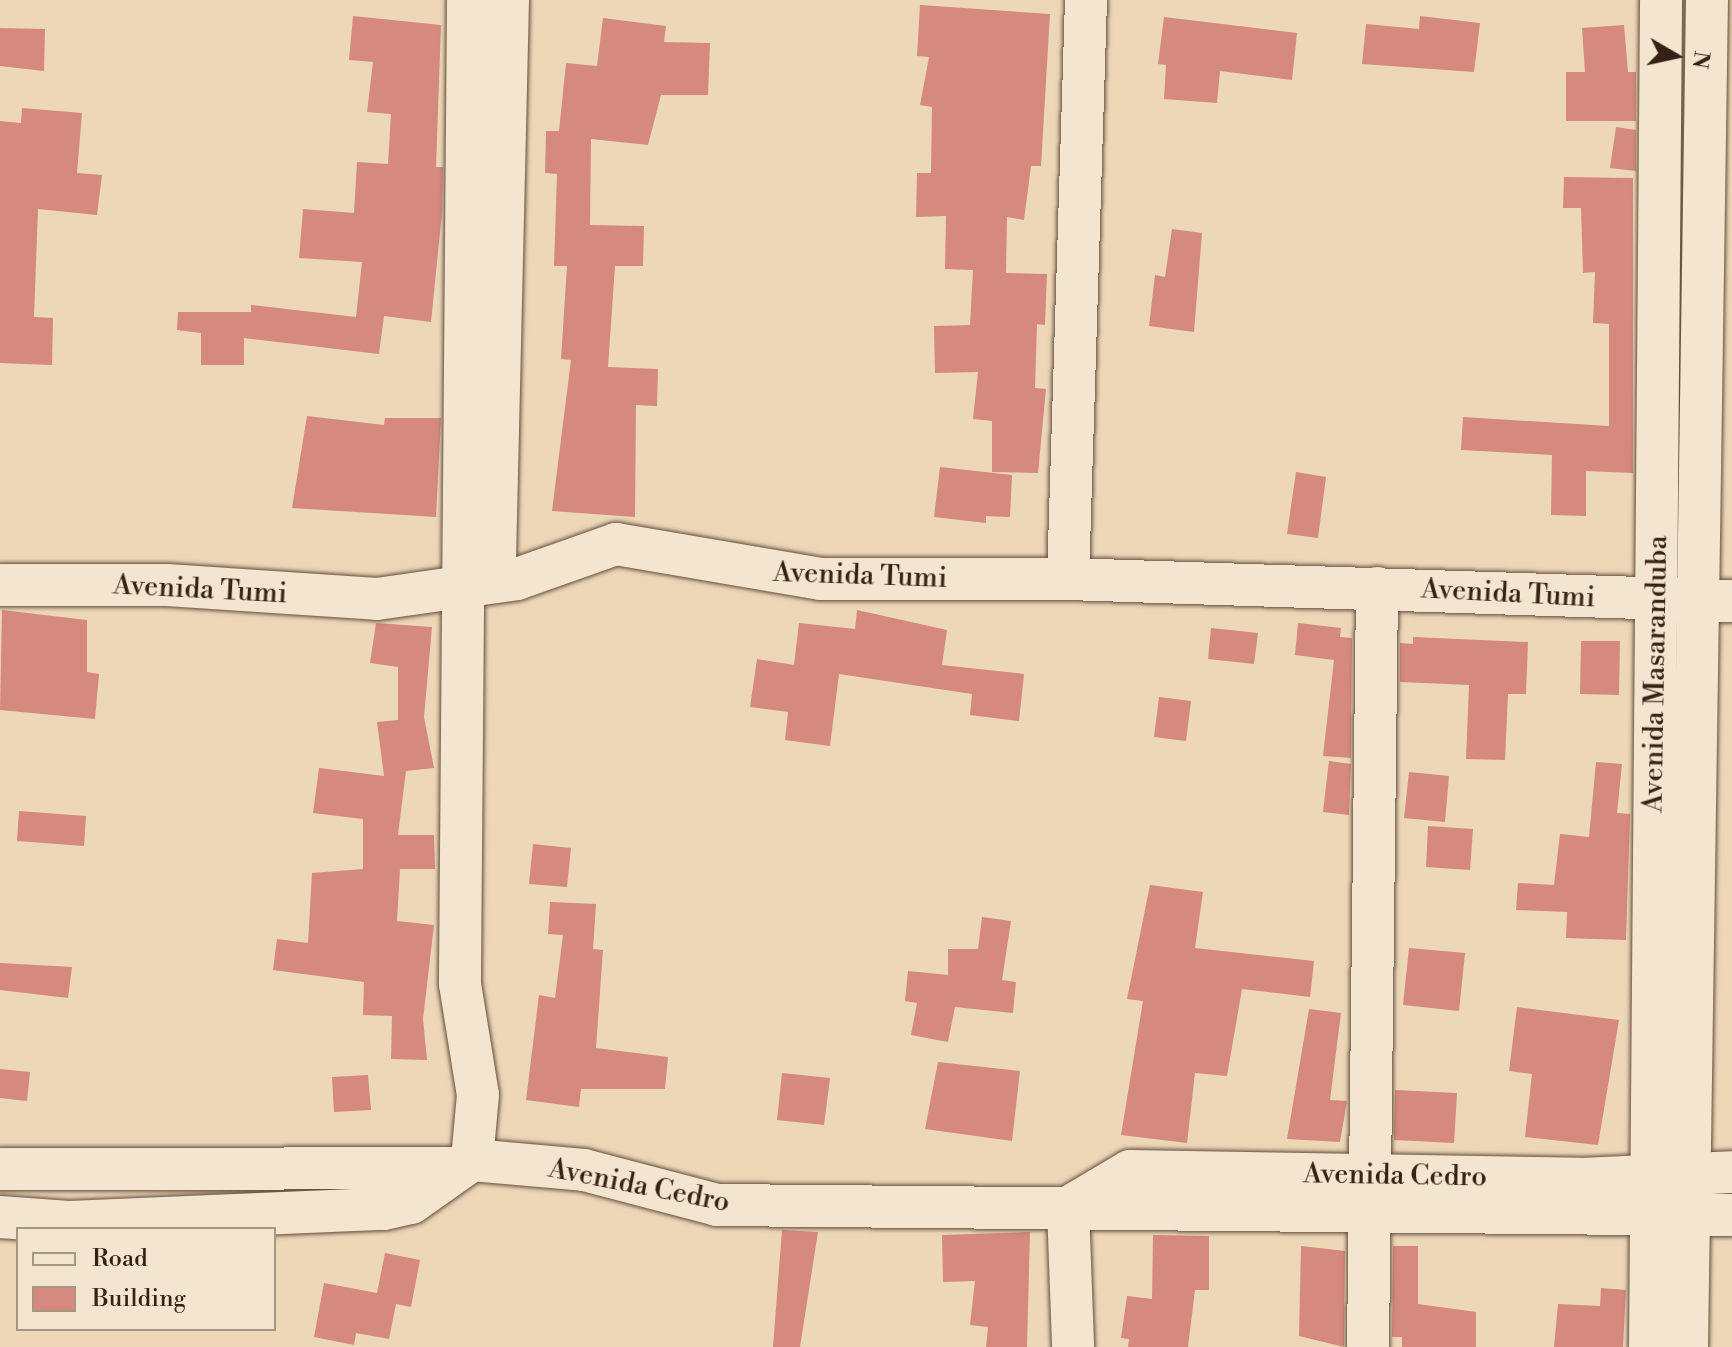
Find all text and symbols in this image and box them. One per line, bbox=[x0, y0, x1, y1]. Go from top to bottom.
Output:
north arrow bbox=[1636, 16, 1716, 96]
text: N bbox=[1686, 49, 1715, 71]
street label: Avenida Masaranduba bbox=[1637, 535, 1675, 813]
street label: Avenida Tumi bbox=[772, 556, 948, 596]
street label: Avenida Tumi bbox=[112, 569, 288, 611]
street label: Avenida Tumi bbox=[1420, 573, 1596, 615]
street label: Avenida Cedro bbox=[545, 1152, 733, 1220]
street label: Avenida Cedro bbox=[1303, 1158, 1487, 1194]
legend bbox=[16, 1227, 276, 1331]
text: Road bbox=[92, 1244, 148, 1274]
text: Building bbox=[92, 1284, 186, 1314]

